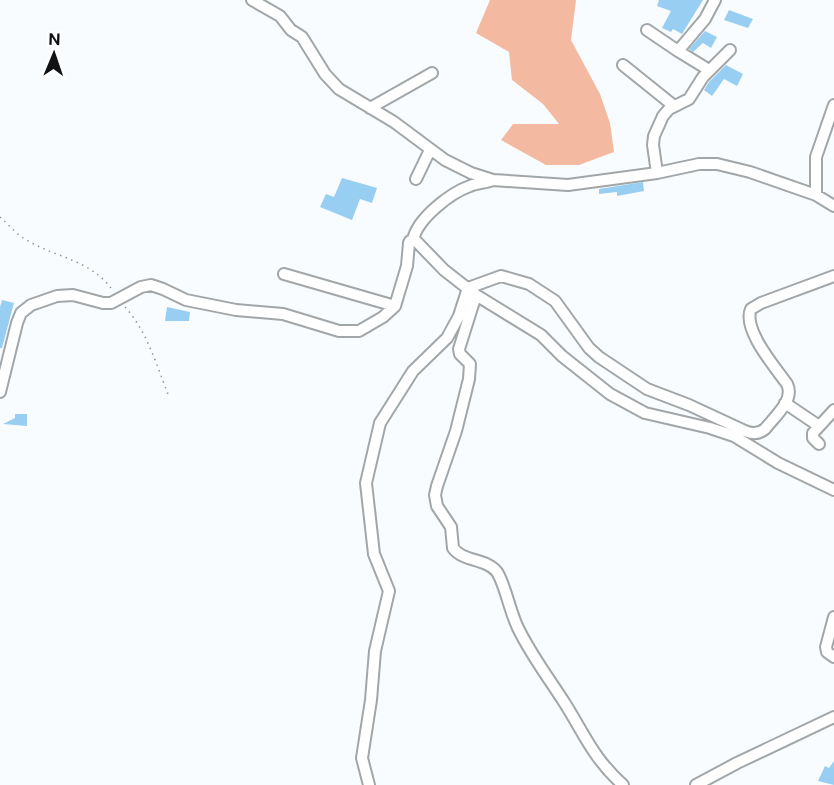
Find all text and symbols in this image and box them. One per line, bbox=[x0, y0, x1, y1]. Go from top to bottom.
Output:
north arrow bbox=[24, 24, 84, 84]
text: N bbox=[48, 30, 61, 49]

